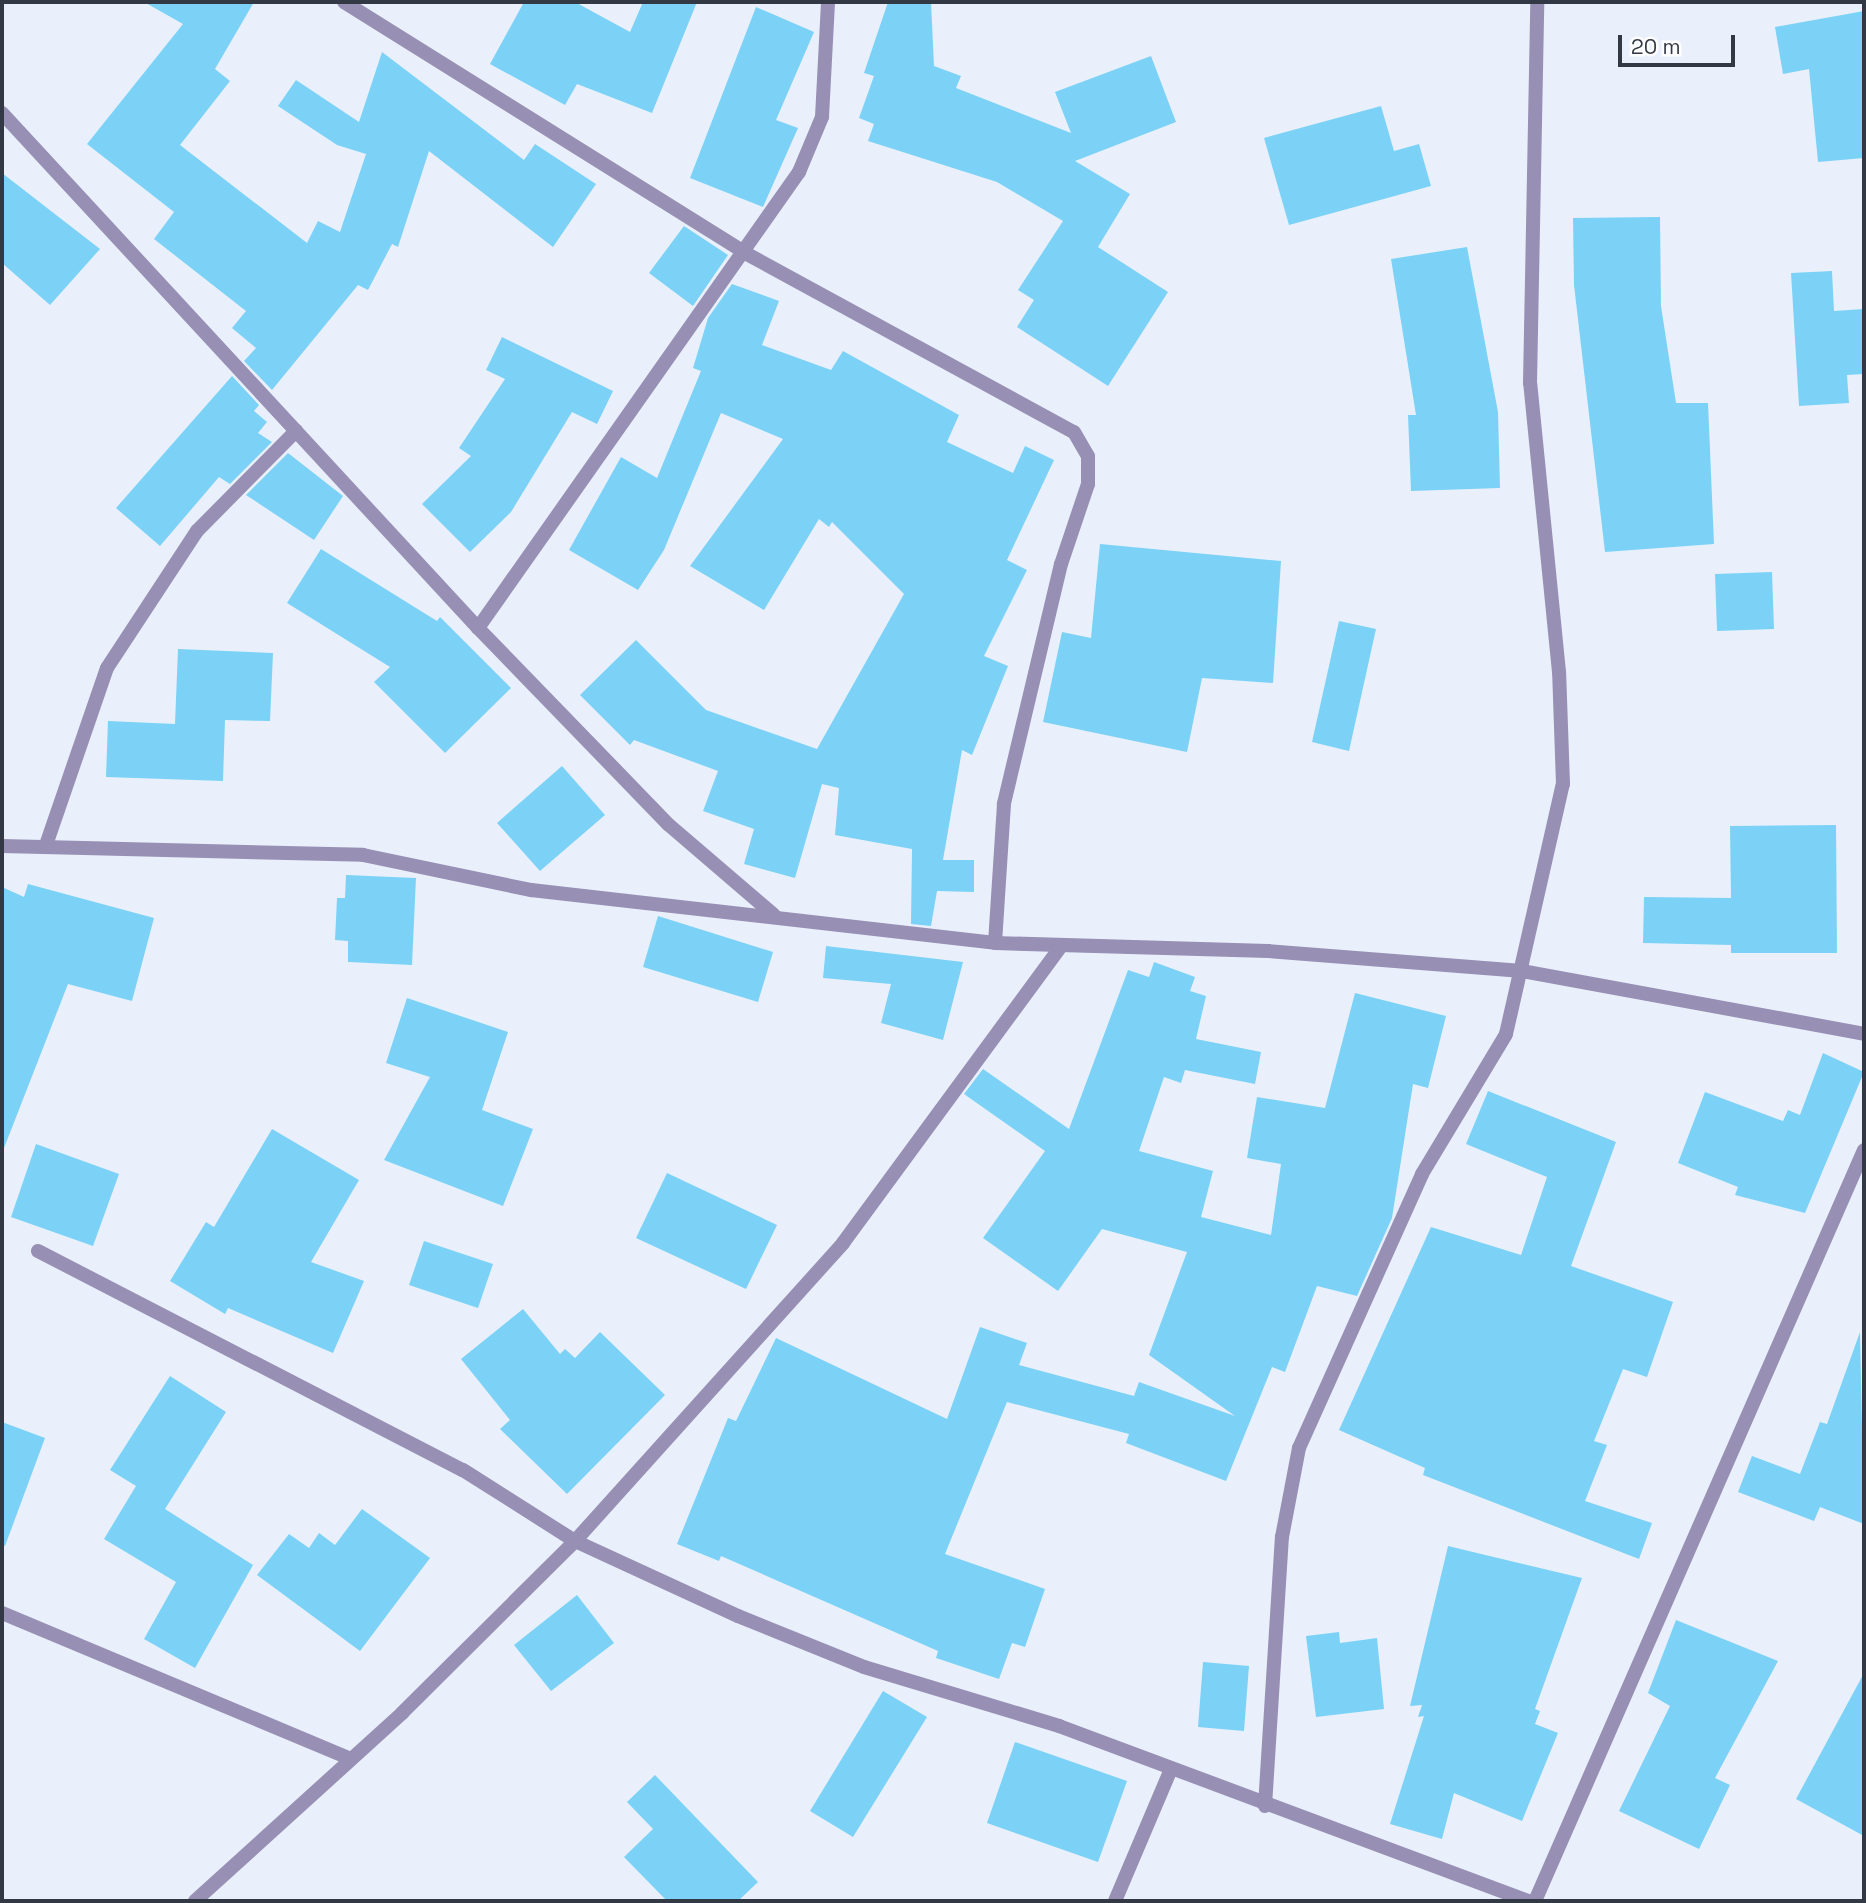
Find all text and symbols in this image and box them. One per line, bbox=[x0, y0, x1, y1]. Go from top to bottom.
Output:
scale bar bbox=[1621, 21, 1738, 65]
text: 20 m bbox=[1631, 33, 1681, 60]

